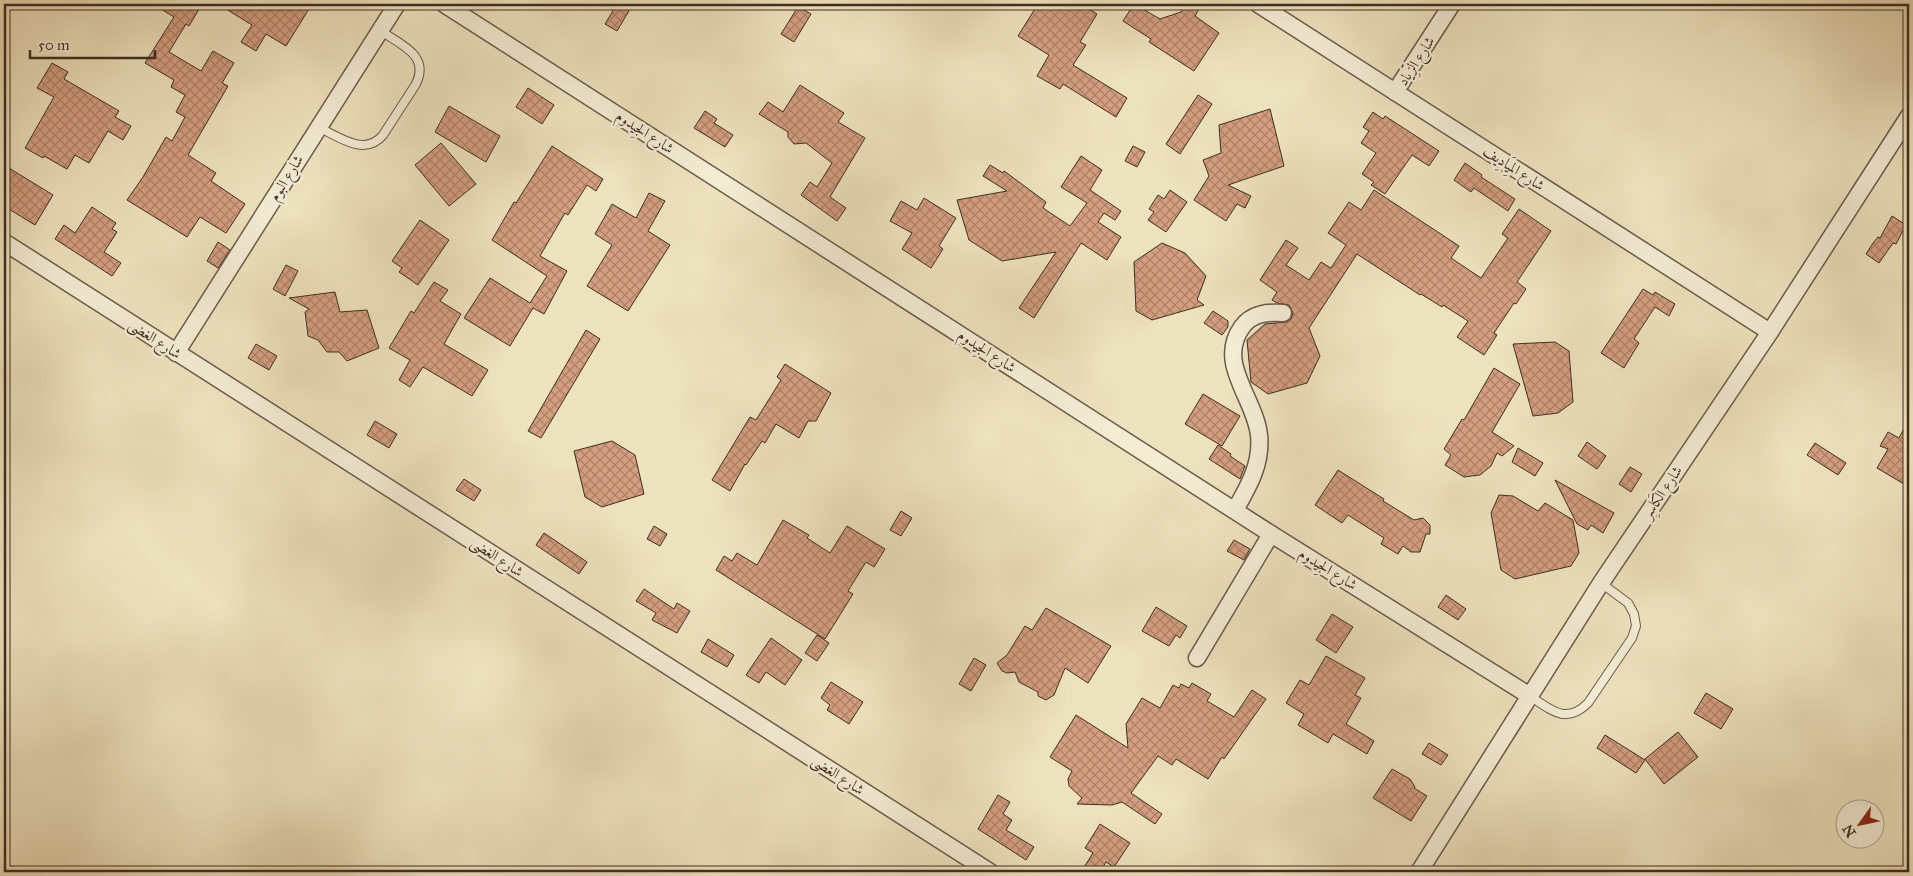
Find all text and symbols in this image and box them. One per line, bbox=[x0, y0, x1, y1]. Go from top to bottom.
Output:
scale bar bbox=[30, 28, 155, 60]
street label: شارع الزِّياد bbox=[1392, 32, 1442, 91]
text: 50 m bbox=[38, 36, 70, 54]
street label: شارع الجِيدوم bbox=[610, 107, 677, 161]
street label: شارع المِيَادِيف bbox=[1478, 140, 1549, 198]
street label: شارع البوم bbox=[265, 152, 310, 206]
street label: شارع الغضى bbox=[123, 315, 185, 366]
street label: شارع الجِيدوم bbox=[952, 326, 1019, 380]
street label: شارع الكَاسِر bbox=[1635, 461, 1689, 526]
street label: شارع الغضى bbox=[465, 533, 527, 584]
street label: شارع الجِيدوم bbox=[1293, 544, 1361, 597]
street label: شارع الغضى bbox=[806, 751, 868, 802]
north arrow bbox=[1836, 798, 1886, 848]
text: N bbox=[1839, 821, 1860, 840]

